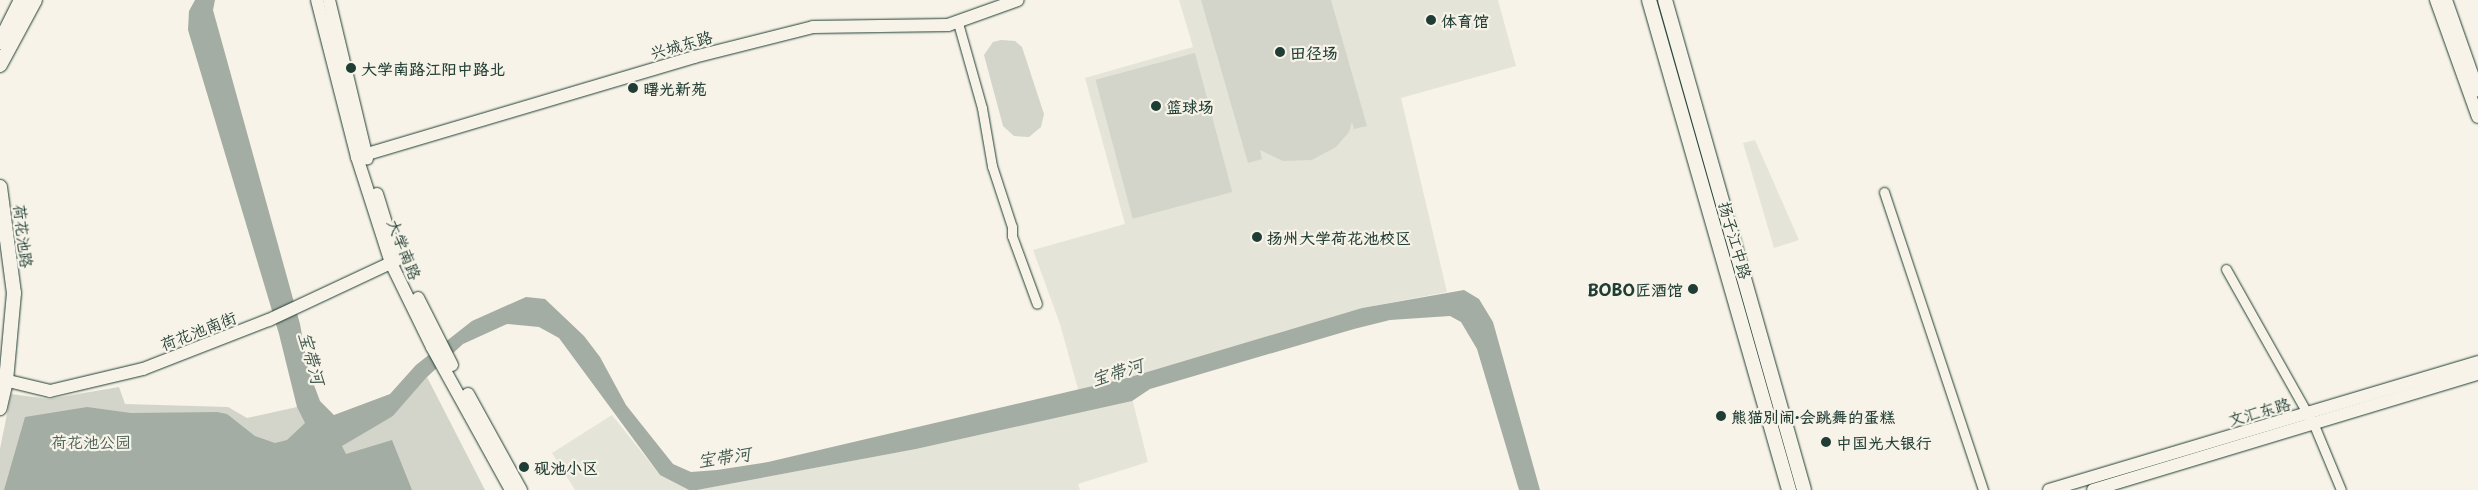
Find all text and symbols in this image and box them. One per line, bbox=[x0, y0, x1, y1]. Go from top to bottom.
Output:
place label: 体育馆 bbox=[1441, 10, 1489, 30]
marker: 体育馆 bbox=[1425, 14, 1437, 26]
street label: 兴城东路 bbox=[648, 26, 714, 62]
place label: 田径场 bbox=[1290, 42, 1338, 62]
marker: 田径场 bbox=[1274, 46, 1286, 58]
place label: 大学南路江阳中路北 bbox=[361, 58, 505, 78]
marker: 大学南路江阳中路北 bbox=[345, 62, 357, 74]
place label: 曙光新苑 bbox=[643, 78, 707, 98]
marker: 曙光新苑 bbox=[627, 82, 639, 94]
place label: 篮球场 bbox=[1166, 96, 1214, 116]
marker: 篮球场 bbox=[1150, 100, 1162, 112]
street label: 扬子江中路 bbox=[1716, 199, 1756, 281]
street label: 荷花池路 bbox=[11, 203, 37, 269]
street label: 大学南路 bbox=[384, 216, 426, 282]
place label: 扬州大学荷花池校区 bbox=[1267, 227, 1411, 247]
marker: 扬州大学荷花池校区 bbox=[1251, 231, 1263, 243]
place label: BOBO匠酒馆 bbox=[1587, 279, 1683, 299]
marker: BOBO匠酒馆 bbox=[1687, 283, 1699, 295]
street label: 荷花池南街 bbox=[157, 307, 239, 353]
water label: 宝带河 bbox=[295, 329, 329, 387]
water label: 宝带河 bbox=[1088, 354, 1146, 390]
street label: 文汇东路 bbox=[2226, 393, 2292, 429]
place label: 熊猫别闹·会跳舞的蛋糕 bbox=[1731, 406, 1896, 426]
marker: 熊猫别闹·会跳舞的蛋糕 bbox=[1715, 410, 1727, 422]
park label: 荷花池公园 bbox=[51, 431, 131, 451]
place label: 中国光大银行 bbox=[1836, 432, 1932, 452]
marker: 中国光大银行 bbox=[1820, 436, 1832, 448]
water label: 宝带河 bbox=[696, 443, 752, 471]
place label: 砚池小区 bbox=[534, 457, 598, 477]
marker: 砚池小区 bbox=[518, 461, 530, 473]

